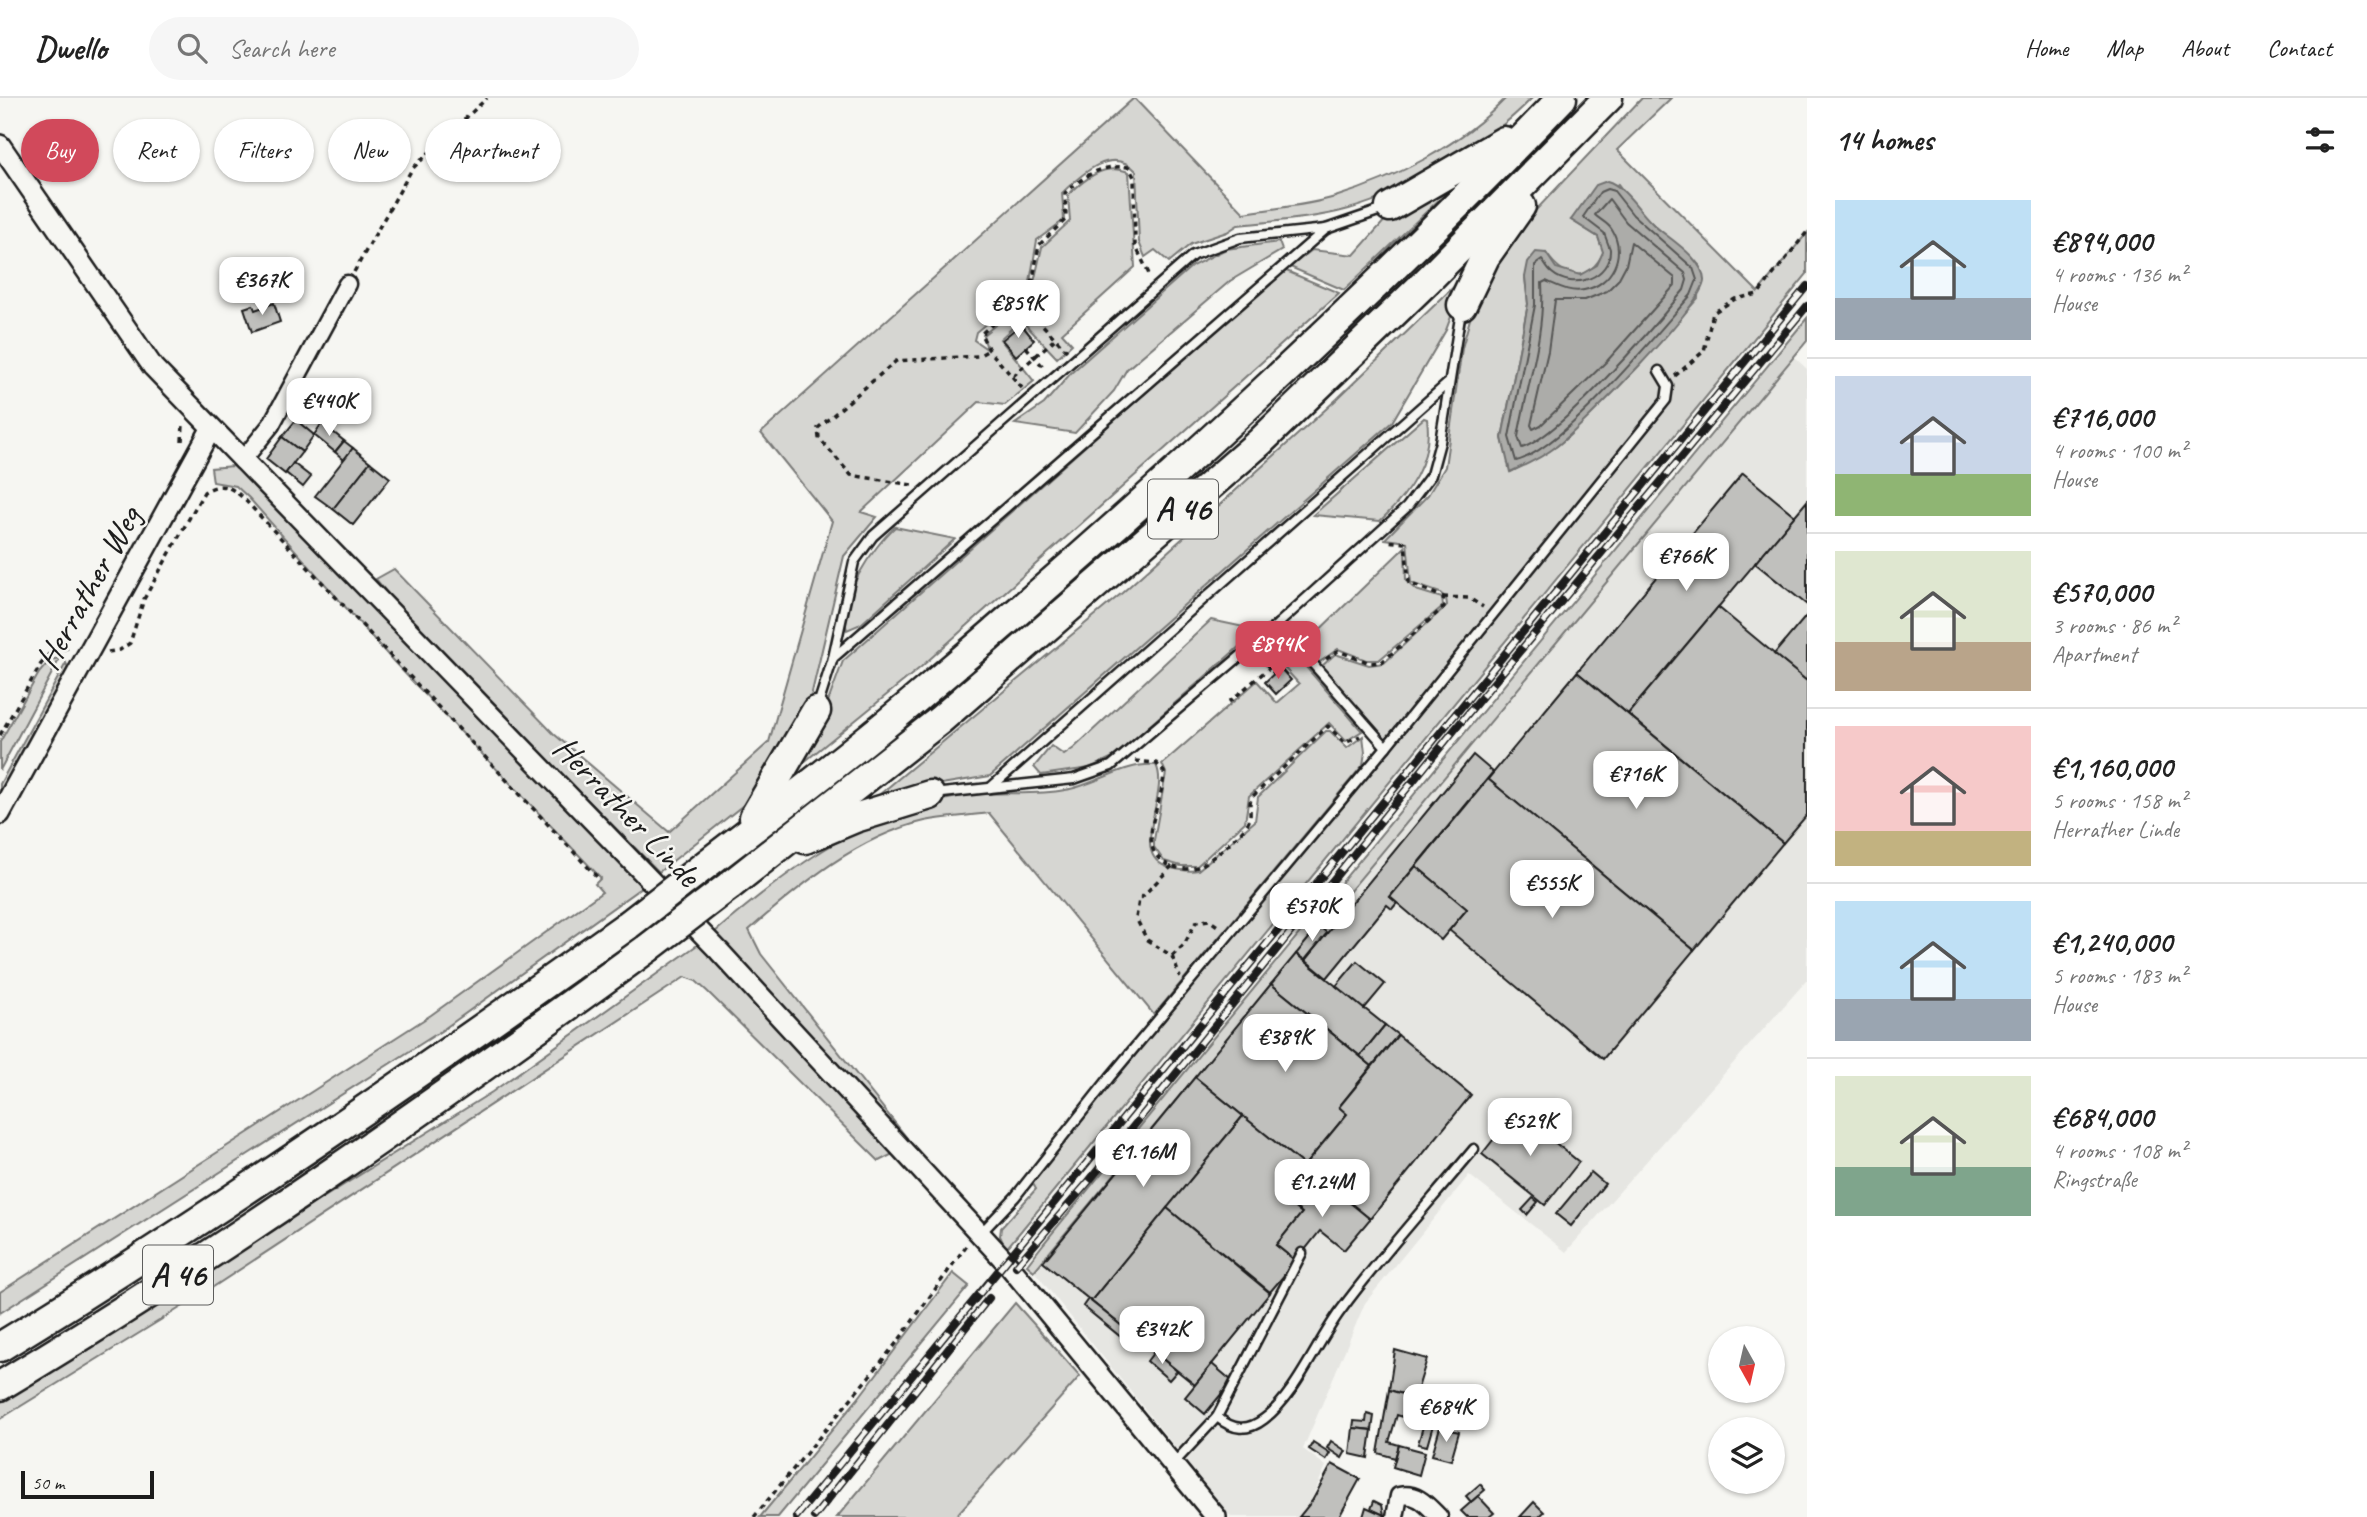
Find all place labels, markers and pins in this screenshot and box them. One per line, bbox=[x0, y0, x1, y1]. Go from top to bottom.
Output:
pin: €367K bbox=[213, 258, 311, 317]
pin: €859K bbox=[969, 280, 1067, 340]
pin: €440K bbox=[280, 378, 378, 438]
pin: €766K bbox=[1637, 533, 1735, 593]
pin: €894K bbox=[1229, 622, 1327, 681]
pin: €716K bbox=[1587, 752, 1685, 811]
pin: €555K bbox=[1503, 860, 1601, 920]
pin: €570K bbox=[1263, 884, 1361, 943]
pin: €389K bbox=[1236, 1014, 1334, 1074]
pin: €529K bbox=[1481, 1098, 1579, 1158]
pin: €1.16M bbox=[1086, 1130, 1200, 1189]
pin: €1.24M bbox=[1265, 1160, 1379, 1219]
pin: €342K bbox=[1113, 1306, 1211, 1366]
pin: €684K bbox=[1397, 1384, 1495, 1444]

